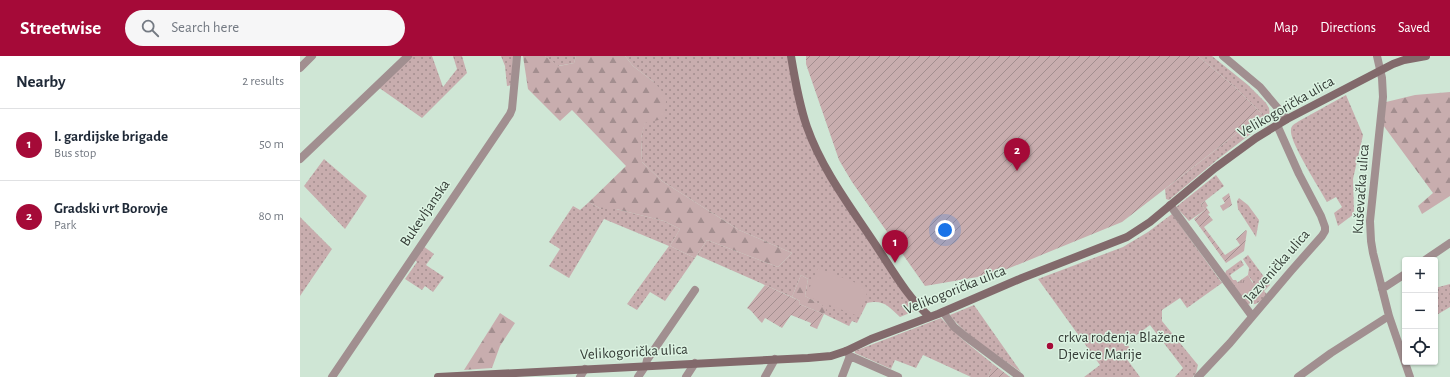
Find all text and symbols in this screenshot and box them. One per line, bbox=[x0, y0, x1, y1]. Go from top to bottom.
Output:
search box bbox=[125, 10, 405, 46]
icon: search bbox=[139, 17, 161, 39]
text: Streetwise bbox=[20, 19, 101, 38]
text: Search here bbox=[171, 20, 239, 35]
text: Map bbox=[1274, 21, 1298, 35]
text: Directions bbox=[1320, 21, 1376, 35]
text: Saved bbox=[1398, 21, 1430, 35]
text: Nearby bbox=[16, 73, 66, 90]
street label: Velikogorička ulica bbox=[1235, 73, 1337, 141]
text: 2 results bbox=[242, 75, 284, 88]
text: I. gardijske brigade bbox=[54, 129, 168, 144]
text: 1 bbox=[27, 138, 31, 151]
text: 50 m bbox=[259, 138, 284, 151]
pin: 2 bbox=[1004, 138, 1030, 171]
street label: Kuševačka ulica bbox=[1350, 143, 1372, 235]
text: Bus stop bbox=[54, 147, 96, 160]
street label: Bukevljanska bbox=[397, 177, 453, 249]
text: Gradski vrt Borovje bbox=[54, 201, 168, 216]
text: 2 bbox=[26, 210, 32, 223]
text: 80 m bbox=[258, 210, 284, 223]
text: Park bbox=[54, 219, 76, 232]
your location bbox=[935, 220, 955, 240]
street label: Jazvenička ulica bbox=[1241, 227, 1313, 305]
pin: 1 bbox=[882, 230, 908, 263]
map controls bbox=[1402, 257, 1438, 365]
button: + bbox=[1402, 257, 1438, 293]
street label: Velikogorička ulica bbox=[902, 263, 1008, 317]
button: − bbox=[1402, 293, 1438, 329]
button: locate bbox=[1402, 329, 1438, 365]
place label: crkva rođenja Blažene Djevice Marije bbox=[1058, 330, 1185, 362]
marker: crkva rođenja Blažene Djevice Marije bbox=[1045, 341, 1055, 351]
street label: Velikogorička ulica bbox=[580, 342, 689, 362]

